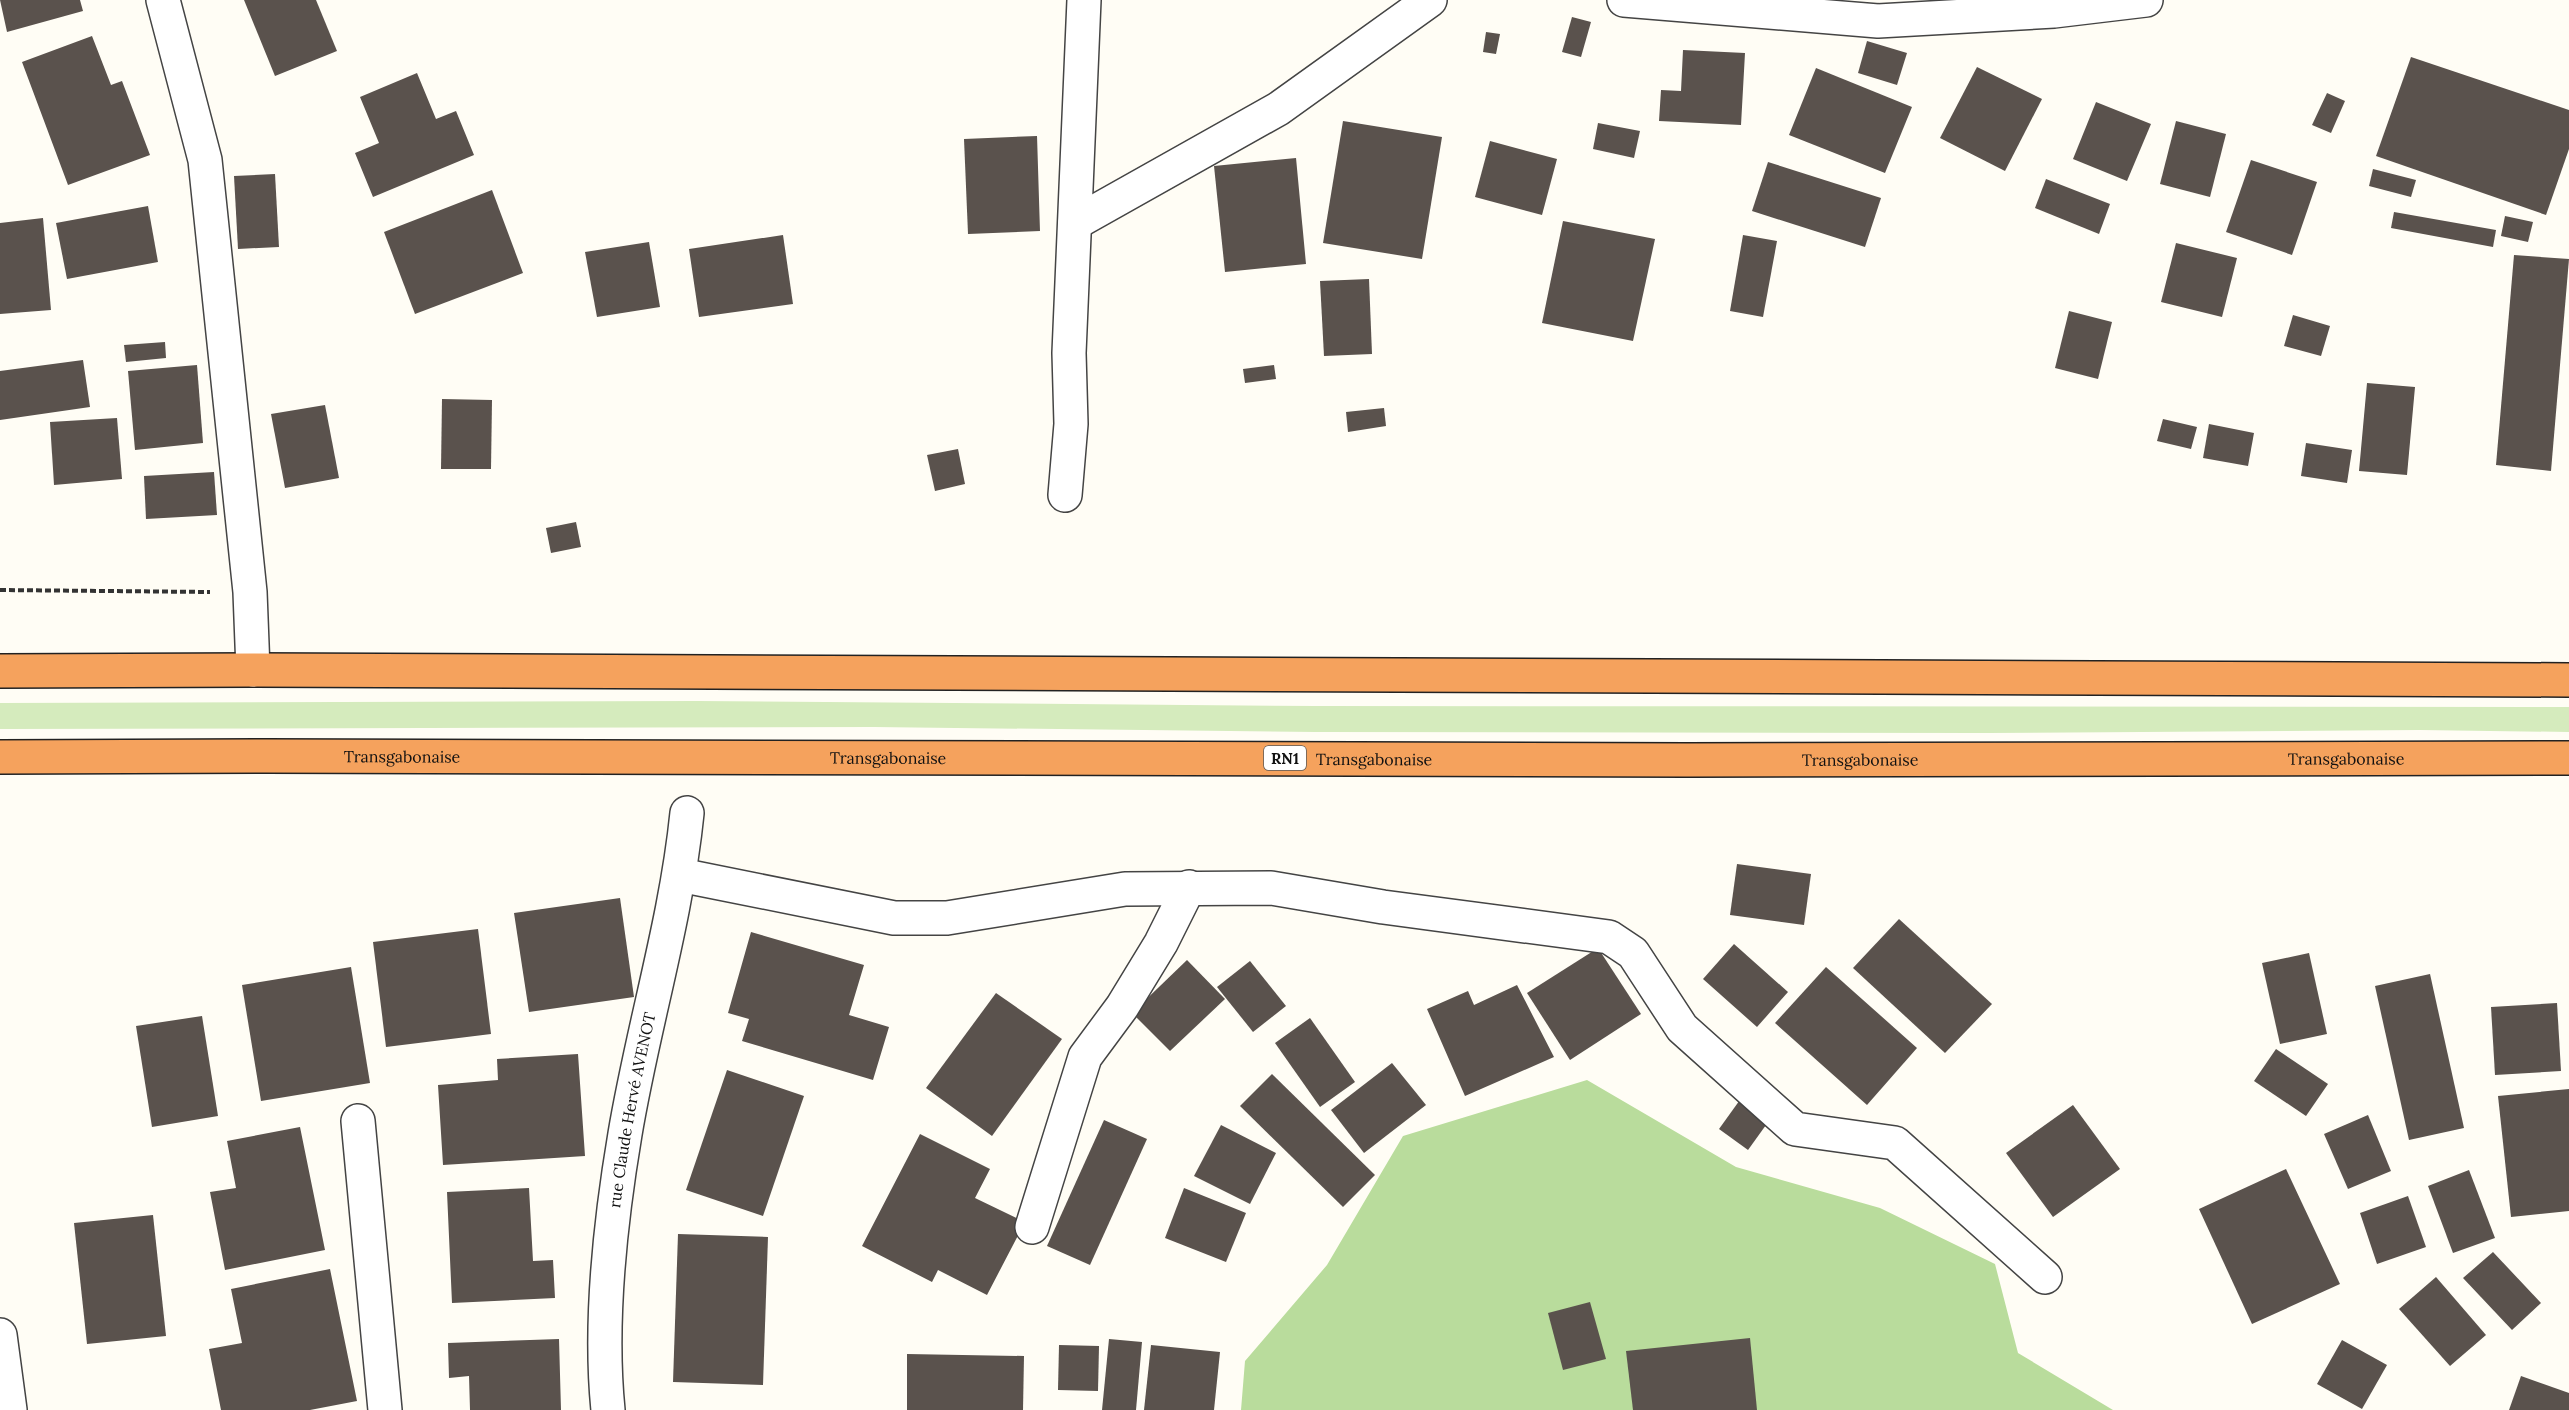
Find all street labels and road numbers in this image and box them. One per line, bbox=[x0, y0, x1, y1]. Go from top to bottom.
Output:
street label: Transgabonaise bbox=[344, 746, 461, 767]
road number: RN1 bbox=[1264, 746, 1306, 770]
street label: Transgabonaise bbox=[830, 748, 947, 768]
street label: Transgabonaise bbox=[2288, 748, 2405, 769]
street label: Transgabonaise bbox=[1316, 749, 1433, 769]
street label: Transgabonaise bbox=[1802, 749, 1919, 770]
street label: rue Claude Hervé AVENOT bbox=[604, 1010, 660, 1209]

